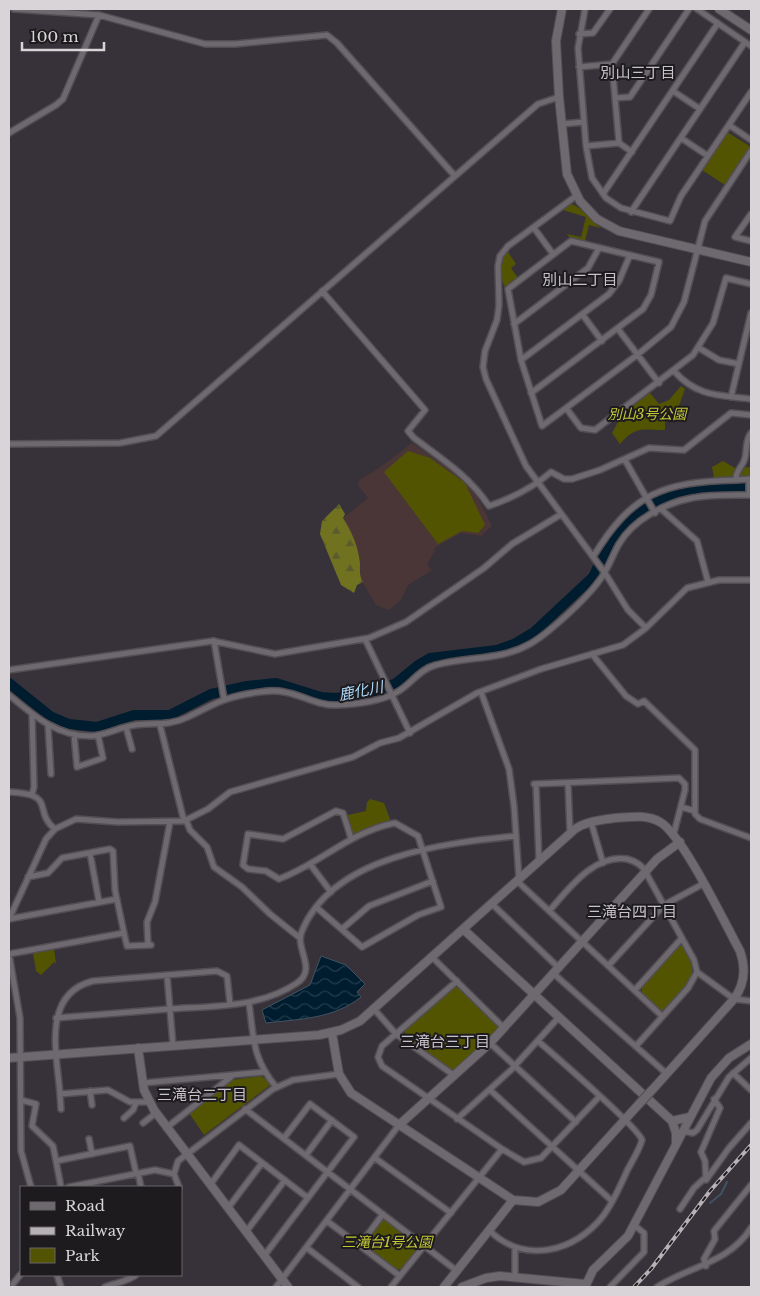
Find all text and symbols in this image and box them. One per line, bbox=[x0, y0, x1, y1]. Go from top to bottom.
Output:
scale bar bbox=[22, 20, 105, 52]
text: 100 m bbox=[30, 27, 79, 46]
district label: 別山三丁目 bbox=[600, 63, 676, 82]
district label: 別山二丁目 bbox=[542, 270, 618, 289]
park label: 別山3号公園 bbox=[608, 405, 688, 423]
water label: 鹿化川 bbox=[337, 677, 387, 704]
district label: 三滝台四丁目 bbox=[587, 902, 677, 921]
district label: 三滝台三丁目 bbox=[400, 1032, 490, 1051]
district label: 三滝台二丁目 bbox=[157, 1085, 247, 1104]
legend bbox=[20, 1186, 182, 1276]
text: Road bbox=[65, 1196, 105, 1215]
text: Railway bbox=[65, 1221, 126, 1240]
park label: 三滝台1号公園 bbox=[342, 1233, 434, 1251]
text: Park bbox=[65, 1246, 101, 1265]

